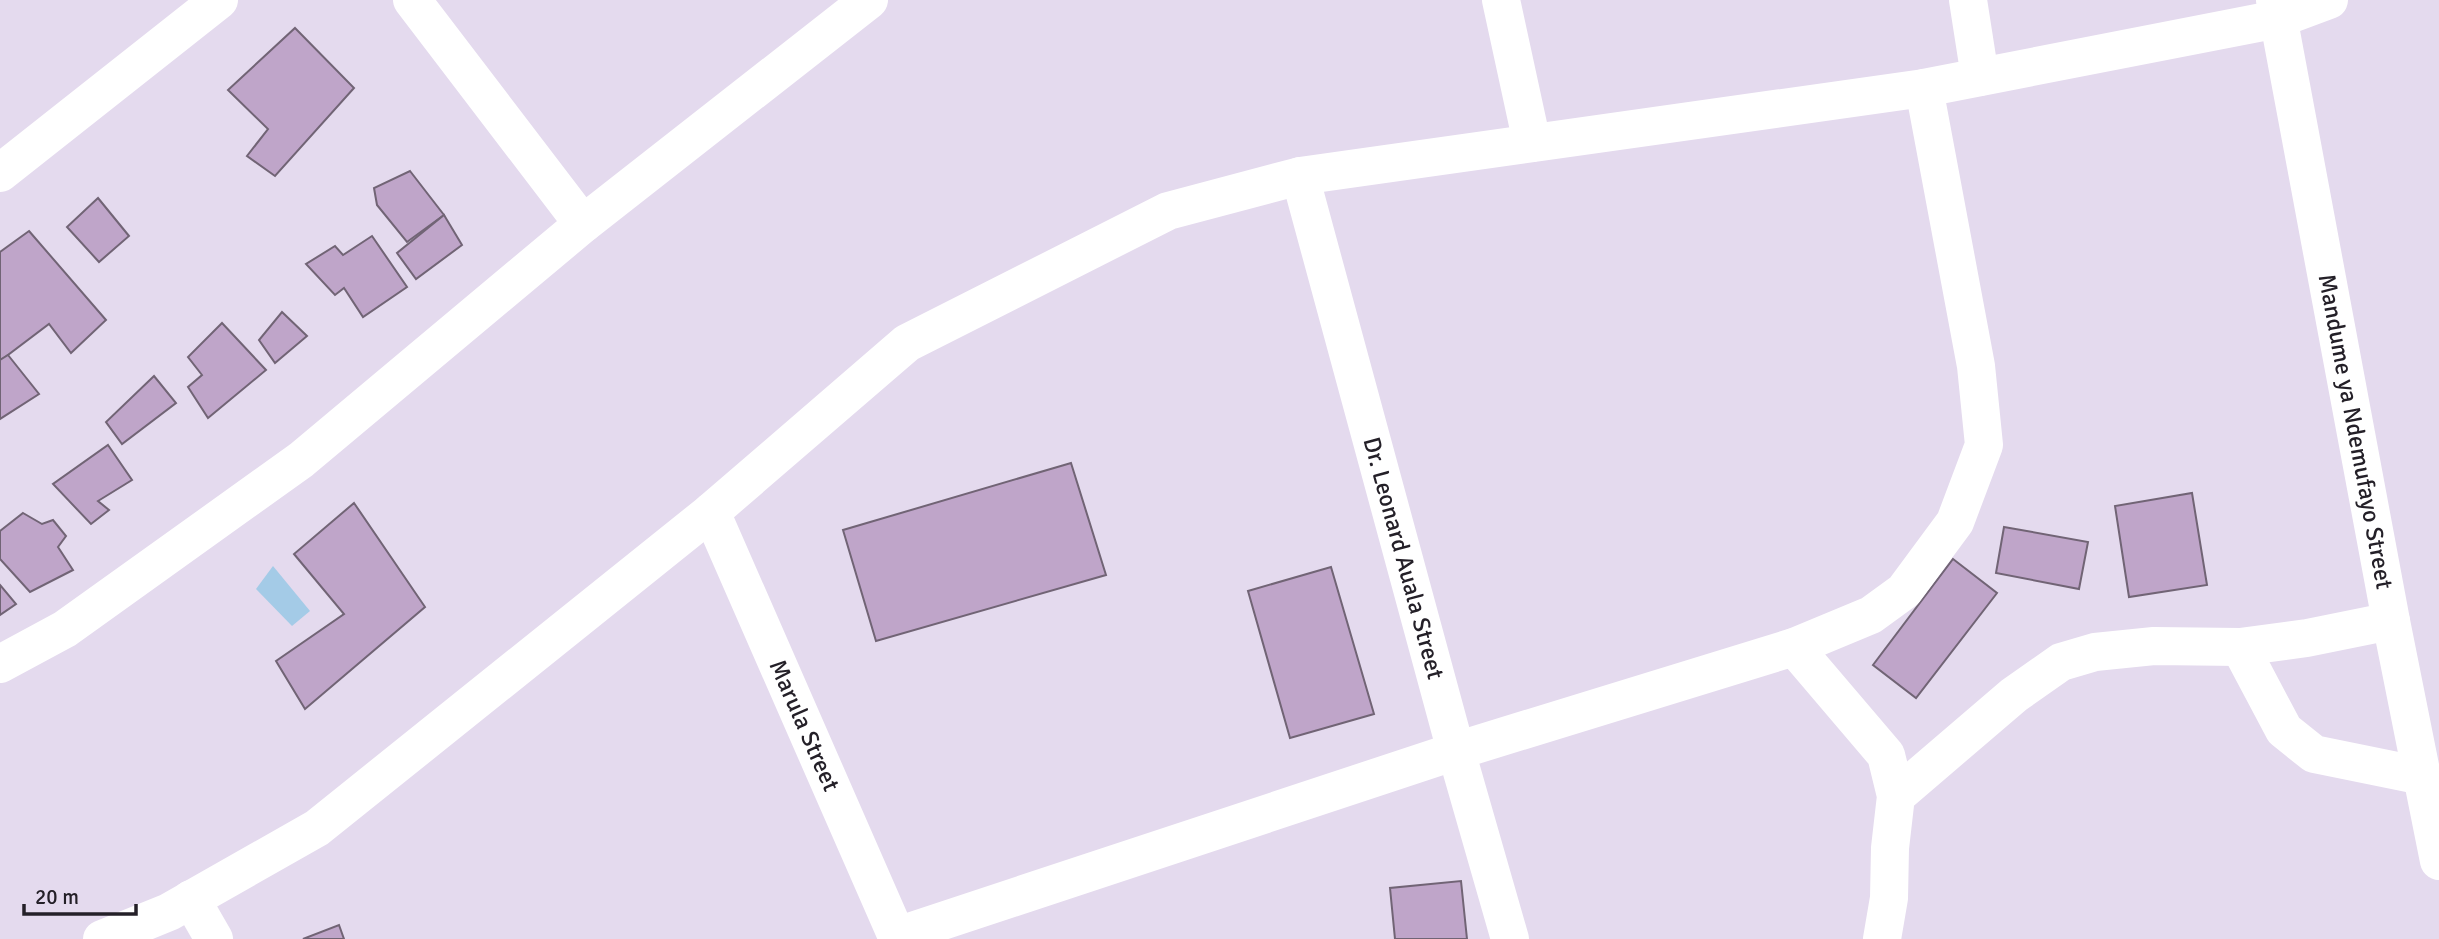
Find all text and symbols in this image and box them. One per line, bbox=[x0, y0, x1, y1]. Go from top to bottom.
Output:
street label: Mandume ya Ndemufayo Street bbox=[2311, 272, 2400, 592]
street label: Dr. Leonard Auala Street bbox=[1357, 434, 1451, 683]
street label: Marula Street bbox=[763, 655, 846, 796]
scale bar bbox=[24, 872, 136, 916]
text: 20 m bbox=[35, 884, 79, 910]

